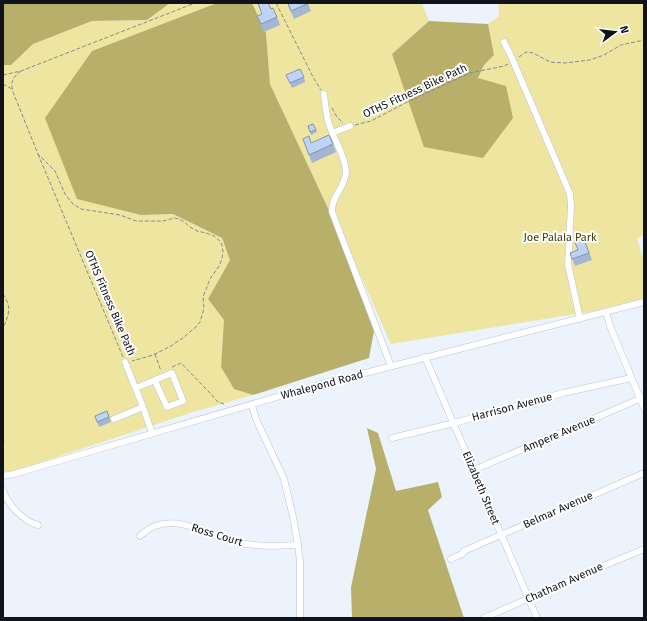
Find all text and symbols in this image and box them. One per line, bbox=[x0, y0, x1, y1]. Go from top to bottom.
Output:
north arrow bbox=[595, 12, 635, 52]
text: N bbox=[617, 24, 631, 35]
street label: OTHS Fitness Bike Path bbox=[361, 61, 469, 121]
park label: Joe Palaia Park bbox=[523, 231, 597, 244]
street label: OTHS Fitness Bike Path bbox=[82, 248, 138, 358]
street label: Whalepond Road bbox=[279, 368, 365, 402]
street label: Harrison Avenue bbox=[470, 390, 554, 424]
street label: Ampere Avenue bbox=[521, 413, 597, 455]
street label: Elizabeth Street bbox=[460, 449, 502, 527]
street label: Belmar Avenue bbox=[521, 489, 595, 531]
street label: Ross Court bbox=[190, 521, 244, 549]
street label: Chatham Avenue bbox=[523, 560, 605, 606]

